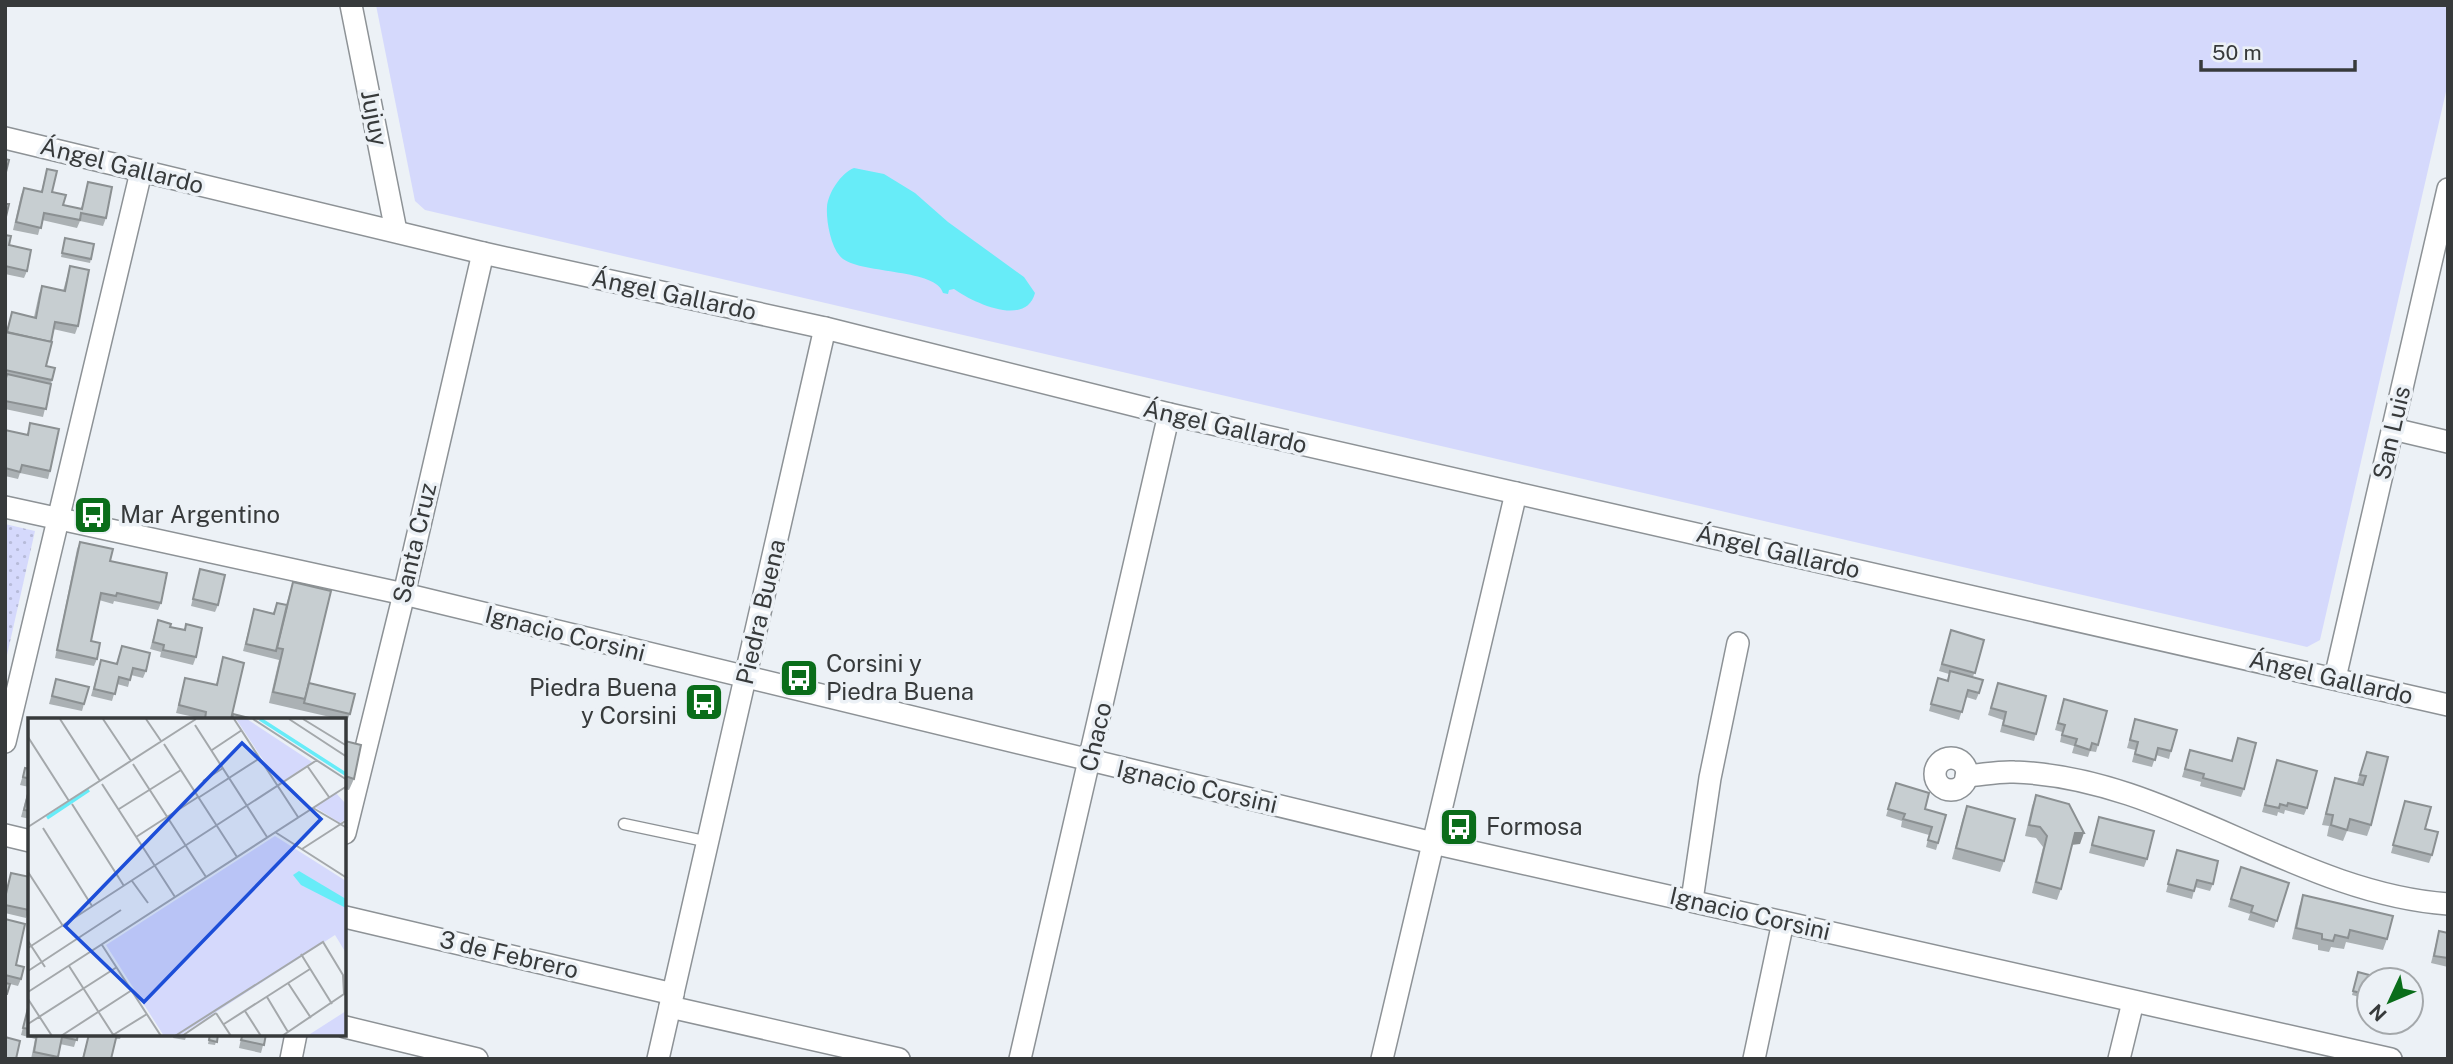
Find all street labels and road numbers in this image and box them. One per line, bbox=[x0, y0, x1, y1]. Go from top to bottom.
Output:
street label: Jujuy bbox=[356, 87, 394, 148]
street label: Ángel Gallardo bbox=[38, 131, 207, 199]
street label: Ángel Gallardo bbox=[589, 263, 759, 325]
street label: San Luis bbox=[2367, 383, 2415, 482]
street label: Ángel Gallardo bbox=[1141, 394, 1310, 458]
street label: Santa Cruz bbox=[387, 480, 441, 606]
street label: Ángel Gallardo bbox=[1694, 519, 1863, 583]
street label: Piedra Buena bbox=[730, 536, 790, 687]
street label: Ignacio Corsini bbox=[482, 600, 648, 666]
street label: Ángel Gallardo bbox=[2247, 645, 2416, 709]
street label: Chaco bbox=[1073, 699, 1117, 774]
street label: Ignacio Corsini bbox=[1114, 754, 1280, 818]
street label: Ignacio Corsini bbox=[1667, 881, 1833, 945]
street label: 3 de Febrero bbox=[437, 924, 581, 984]

